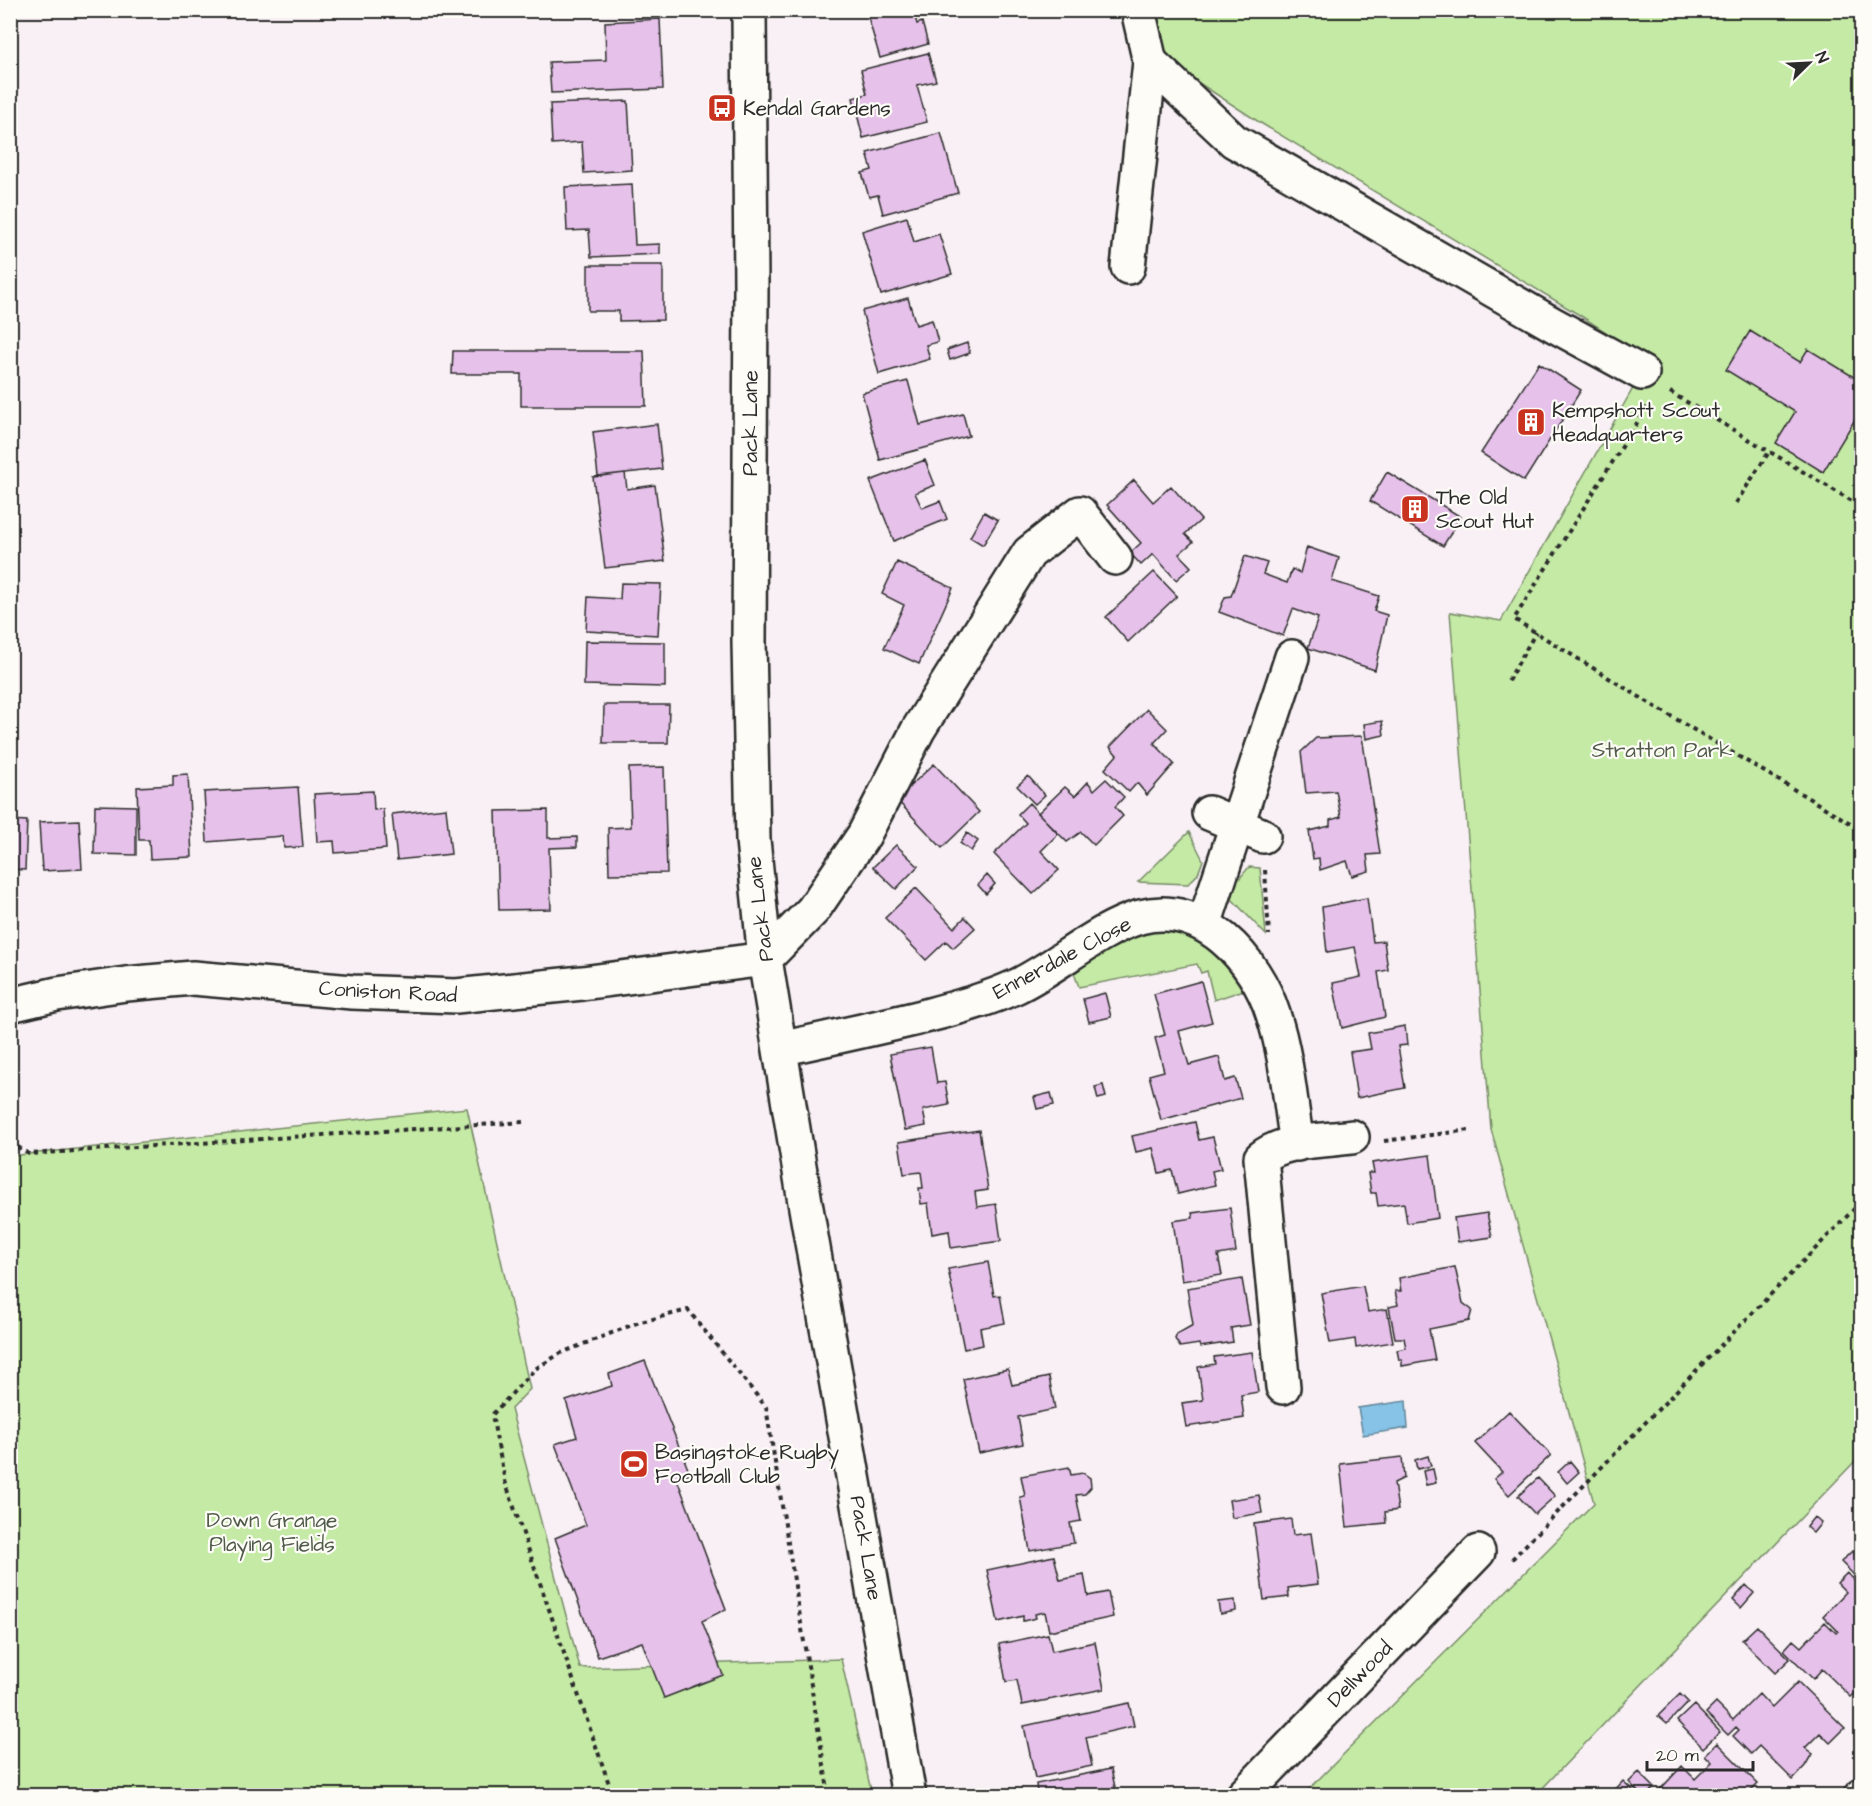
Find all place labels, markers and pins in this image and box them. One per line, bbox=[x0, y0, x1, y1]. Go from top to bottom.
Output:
bus stop icon: Kendal Gardens bbox=[706, 92, 738, 124]
place label: Kendal Gardens bbox=[743, 94, 891, 123]
place label: Kempshott Scout Headquarters bbox=[1552, 396, 1721, 449]
building icon: Kempshott Scout Headquarters bbox=[1515, 406, 1547, 438]
place label: The Old Scout Hut bbox=[1436, 483, 1535, 536]
building icon: The Old Scout Hut bbox=[1399, 493, 1431, 525]
place label: Basingstoke Rugby Football Club bbox=[655, 1438, 839, 1491]
sports icon: Basingstoke Rugby Football Club bbox=[618, 1448, 650, 1480]

